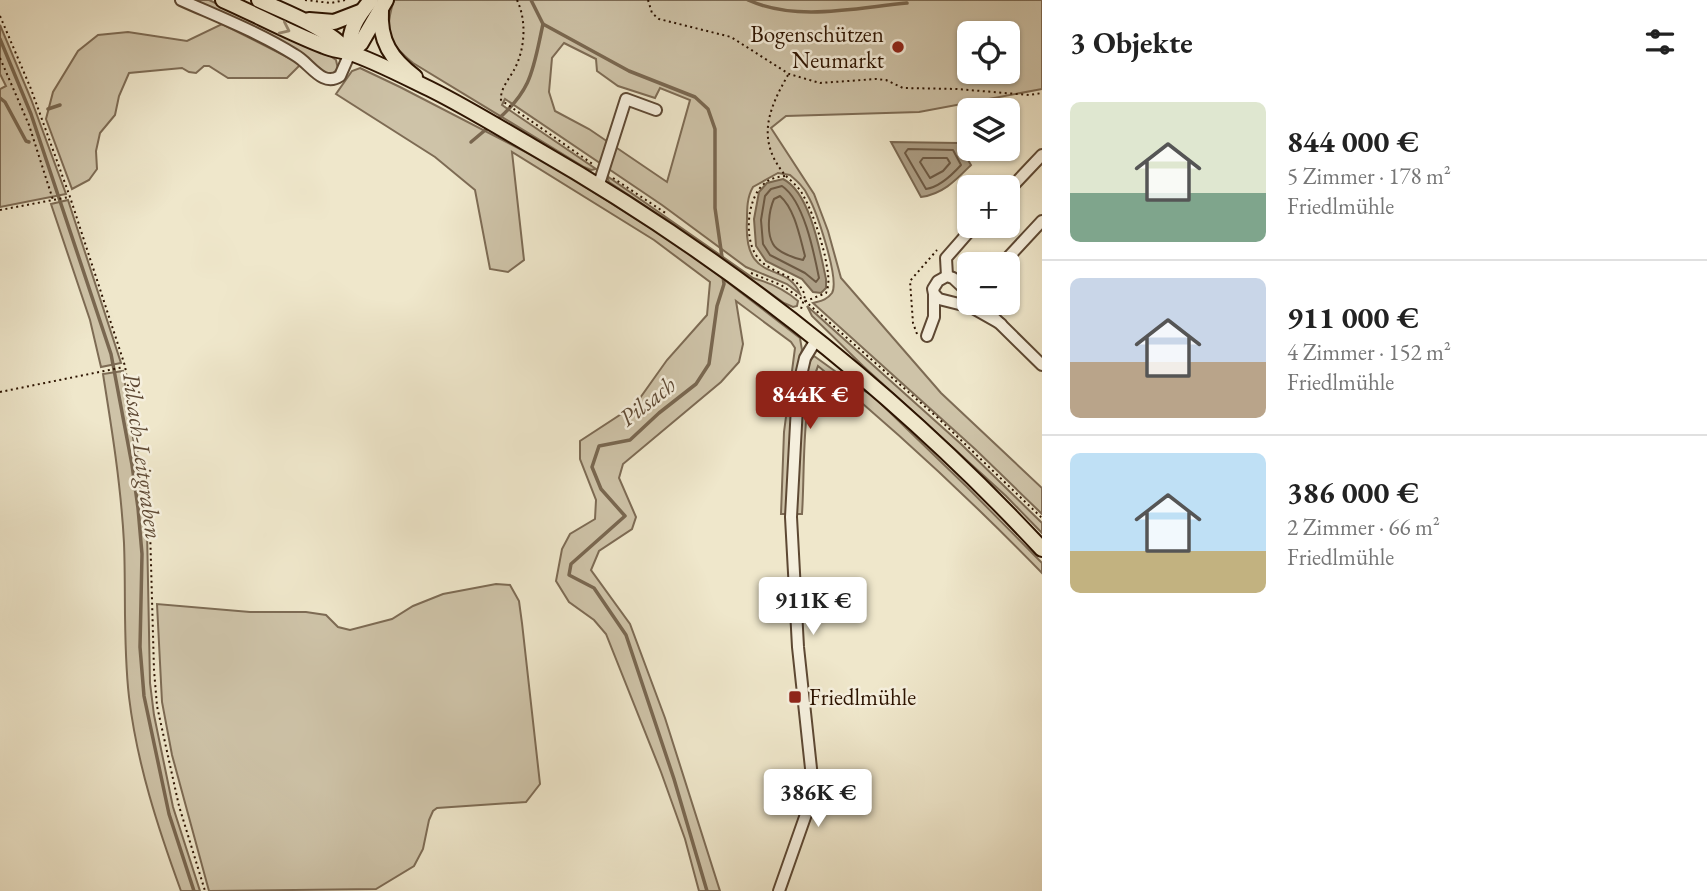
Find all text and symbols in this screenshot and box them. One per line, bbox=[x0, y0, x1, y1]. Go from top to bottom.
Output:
place label: Bogenschützen Neumarkt bbox=[750, 19, 885, 75]
one-way arrow bbox=[278, 20, 290, 34]
map controls bbox=[957, 21, 1020, 315]
button: locate bbox=[957, 21, 1020, 84]
text: 3 Objekte bbox=[1070, 23, 1193, 62]
icon: filters bbox=[1641, 23, 1679, 61]
marker: Bogenschützen Neumarkt bbox=[890, 39, 906, 55]
button: layers bbox=[957, 98, 1020, 161]
text: 844 000 € bbox=[1287, 122, 1419, 161]
icon: home bbox=[1126, 130, 1210, 214]
text: 5 Zimmer · 178 m² bbox=[1287, 161, 1451, 191]
button: + bbox=[957, 175, 1020, 238]
text: Friedlmühle bbox=[1287, 191, 1394, 221]
button: − bbox=[957, 252, 1020, 315]
text: 911 000 € bbox=[1287, 298, 1419, 337]
icon: home bbox=[1126, 306, 1210, 390]
text: 4 Zimmer · 152 m² bbox=[1287, 337, 1451, 367]
text: Friedlmühle bbox=[1287, 367, 1394, 397]
water label: Pilsach bbox=[612, 369, 682, 433]
water label: Pilsach-Leitgraben bbox=[116, 371, 170, 541]
pin: 844K € bbox=[753, 372, 867, 431]
text: 844K € bbox=[772, 379, 848, 409]
text: 386 000 € bbox=[1287, 473, 1419, 512]
icon: home bbox=[1126, 481, 1210, 565]
text: 2 Zimmer · 66 m² bbox=[1287, 512, 1440, 542]
text: Friedlmühle bbox=[1287, 542, 1394, 572]
pin: 911K € bbox=[756, 578, 870, 637]
text: 911K € bbox=[775, 585, 851, 615]
place label: Friedlmühle bbox=[809, 682, 916, 712]
marker: Friedlmühle bbox=[787, 689, 803, 705]
pin: 386K € bbox=[761, 770, 875, 829]
text: 386K € bbox=[780, 777, 856, 807]

